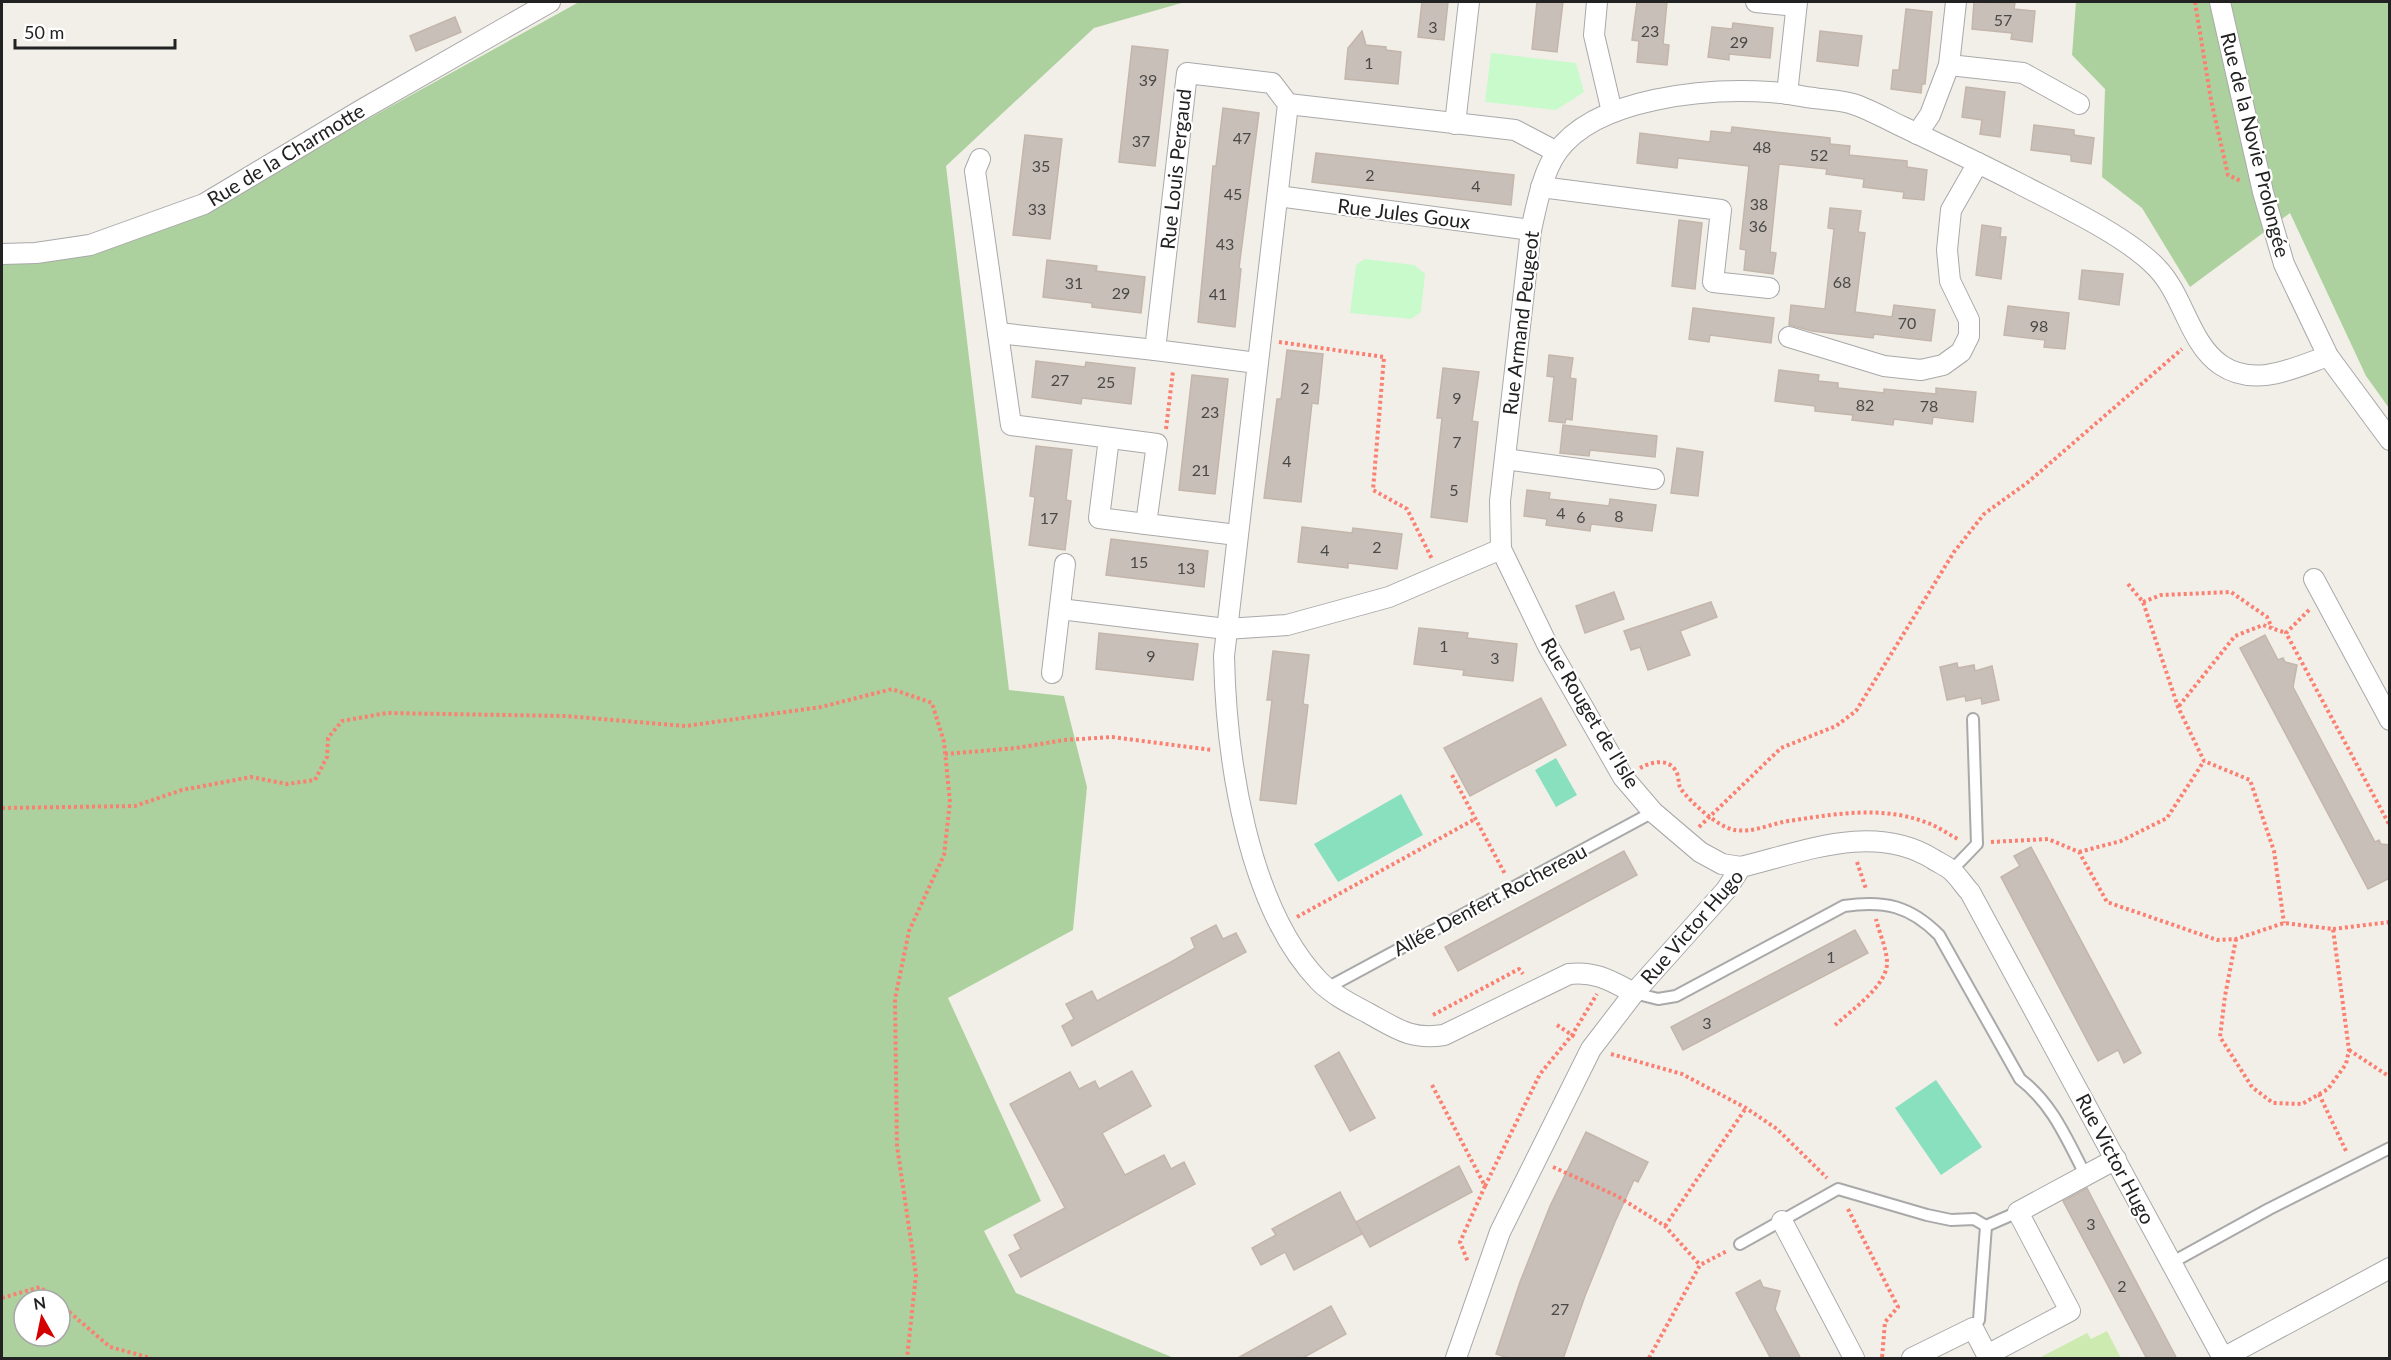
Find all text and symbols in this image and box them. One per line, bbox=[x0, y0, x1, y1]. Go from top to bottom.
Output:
house number: 57 bbox=[1994, 10, 2012, 29]
scale bar bbox=[15, 12, 176, 50]
house number: 3 bbox=[1428, 17, 1438, 36]
text: 50 m bbox=[24, 21, 64, 43]
house number: 23 bbox=[1641, 21, 1659, 40]
street label: Rue de la Novie Prolongée bbox=[2216, 30, 2296, 260]
house number: 29 bbox=[1730, 32, 1748, 51]
house number: 1 bbox=[1364, 53, 1374, 72]
house number: 39 bbox=[1139, 70, 1157, 89]
street label: Rue Louis Pergaud bbox=[1155, 87, 1195, 250]
street label: Rue de la Charmotte bbox=[203, 98, 368, 211]
house number: 47 bbox=[1233, 128, 1251, 147]
house number: 37 bbox=[1132, 131, 1150, 150]
house number: 48 bbox=[1753, 137, 1771, 156]
house number: 52 bbox=[1810, 145, 1828, 164]
house number: 35 bbox=[1032, 156, 1050, 175]
house number: 2 bbox=[1365, 165, 1375, 184]
house number: 4 bbox=[1471, 176, 1481, 195]
house number: 45 bbox=[1224, 184, 1242, 203]
street label: Rue Jules Goux bbox=[1336, 193, 1472, 233]
house number: 38 bbox=[1750, 194, 1768, 213]
house number: 33 bbox=[1028, 199, 1046, 218]
house number: 36 bbox=[1749, 216, 1767, 235]
street label: Rue Armand Peugeot bbox=[1497, 229, 1543, 416]
house number: 43 bbox=[1216, 234, 1234, 253]
house number: 68 bbox=[1833, 272, 1851, 291]
house number: 31 bbox=[1065, 273, 1083, 292]
house number: 29 bbox=[1112, 283, 1130, 302]
house number: 41 bbox=[1209, 284, 1227, 303]
house number: 70 bbox=[1898, 313, 1916, 332]
house number: 98 bbox=[2030, 316, 2048, 335]
house number: 27 bbox=[1051, 370, 1069, 389]
house number: 25 bbox=[1097, 372, 1115, 391]
house number: 2 bbox=[1300, 378, 1310, 397]
house number: 9 bbox=[1452, 388, 1462, 407]
house number: 82 bbox=[1856, 395, 1874, 414]
house number: 78 bbox=[1920, 396, 1938, 415]
house number: 23 bbox=[1201, 402, 1219, 421]
house number: 7 bbox=[1452, 432, 1462, 451]
house number: 4 bbox=[1282, 451, 1292, 470]
house number: 21 bbox=[1192, 460, 1210, 479]
house number: 5 bbox=[1449, 480, 1459, 499]
house number: 4 bbox=[1556, 503, 1566, 522]
house number: 8 bbox=[1614, 506, 1624, 525]
house number: 6 bbox=[1576, 507, 1586, 526]
house number: 17 bbox=[1040, 508, 1058, 527]
house number: 2 bbox=[1372, 537, 1382, 556]
house number: 4 bbox=[1320, 540, 1330, 559]
house number: 15 bbox=[1130, 552, 1148, 571]
house number: 13 bbox=[1177, 558, 1195, 577]
street label: Rue Rouget de l'Isle bbox=[1536, 633, 1645, 792]
house number: 1 bbox=[1439, 636, 1449, 655]
house number: 9 bbox=[1146, 646, 1156, 665]
house number: 3 bbox=[1490, 648, 1500, 667]
street label: Allée Denfert Rochereau bbox=[1389, 838, 1590, 960]
street label: Rue Victor Hugo bbox=[1635, 864, 1748, 989]
house number: 1 bbox=[1826, 947, 1836, 966]
house number: 3 bbox=[1702, 1013, 1712, 1032]
street label: Rue Victor Hugo bbox=[2071, 1089, 2160, 1228]
house number: 3 bbox=[2086, 1214, 2096, 1233]
house number: 2 bbox=[2117, 1276, 2127, 1295]
north arrow bbox=[12, 1288, 72, 1348]
text: N bbox=[32, 1292, 47, 1313]
house number: 27 bbox=[1551, 1299, 1569, 1318]

